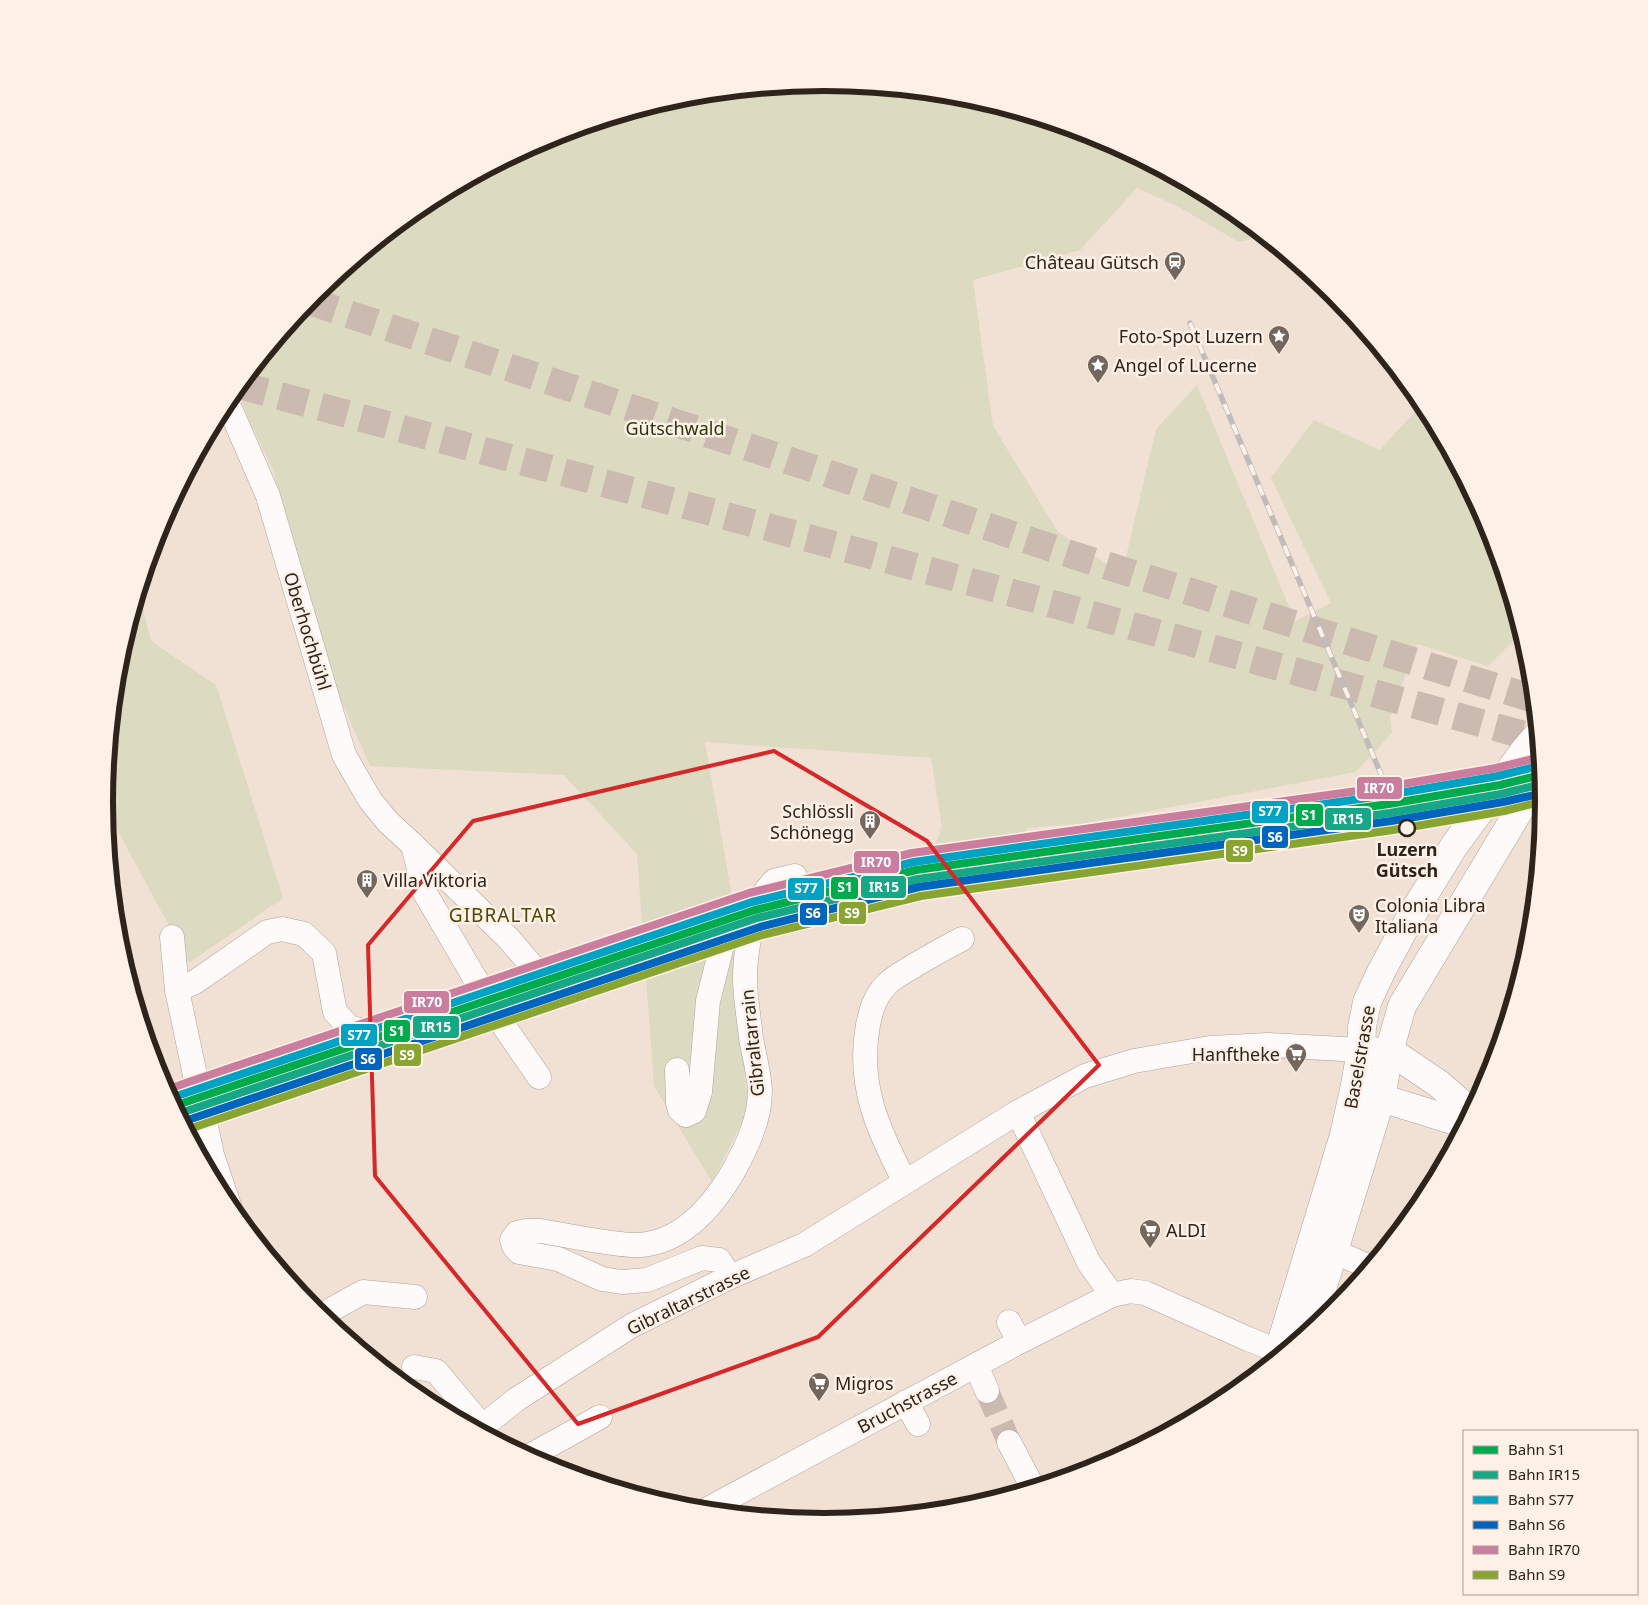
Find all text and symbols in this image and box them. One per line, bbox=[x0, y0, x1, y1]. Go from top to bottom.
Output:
place label: Château Gütsch bbox=[1025, 250, 1159, 274]
station icon: Château Gütsch bbox=[1163, 250, 1187, 281]
place label: Foto-Spot Luzern bbox=[1119, 324, 1263, 348]
place icon: Foto-Spot Luzern bbox=[1267, 324, 1291, 355]
place icon: Angel of Lucerne bbox=[1086, 353, 1110, 384]
place label: Angel of Lucerne bbox=[1114, 353, 1257, 377]
park label: Gütschwald bbox=[625, 416, 725, 440]
street label: Oberhochbühl bbox=[279, 569, 337, 693]
line badge: IR70 bbox=[1356, 776, 1403, 800]
text: IR70 bbox=[1364, 778, 1394, 797]
place label: Schlössli Schönegg bbox=[770, 799, 854, 844]
line badge: S77 bbox=[1251, 800, 1289, 824]
text: S77 bbox=[1258, 801, 1282, 820]
line badge: S1 bbox=[1295, 803, 1324, 827]
text: S1 bbox=[1301, 805, 1317, 824]
line badge: IR15 bbox=[1324, 807, 1372, 831]
building icon: Schlössli Schönegg bbox=[858, 809, 882, 840]
text: IR15 bbox=[1333, 809, 1363, 828]
marker: Luzern Gütsch bbox=[1398, 819, 1416, 837]
line badge: S6 bbox=[1261, 825, 1289, 849]
text: S6 bbox=[1267, 827, 1283, 846]
place label: Luzern Gütsch bbox=[1376, 837, 1438, 882]
line badge: S9 bbox=[1225, 839, 1254, 863]
text: S9 bbox=[1232, 841, 1248, 860]
line badge: IR70 bbox=[853, 850, 900, 874]
text: IR70 bbox=[861, 852, 891, 871]
building icon: Villa Viktoria bbox=[355, 868, 379, 899]
place label: Villa Viktoria bbox=[383, 868, 487, 892]
line badge: IR15 bbox=[860, 875, 907, 899]
line badge: S1 bbox=[830, 876, 859, 900]
line badge: S77 bbox=[787, 877, 825, 901]
text: S1 bbox=[837, 877, 853, 896]
text: IR15 bbox=[869, 877, 899, 896]
text: S77 bbox=[794, 878, 818, 897]
place label: Colonia Libra Italiana bbox=[1375, 893, 1486, 938]
line badge: S9 bbox=[838, 901, 867, 925]
district label: GIBRALTAR bbox=[449, 902, 557, 928]
line badge: S6 bbox=[799, 902, 828, 926]
text: S6 bbox=[805, 903, 821, 922]
text: S9 bbox=[844, 903, 860, 922]
theatre icon: Colonia Libra Italiana bbox=[1347, 903, 1371, 934]
street label: Gibraltarrain bbox=[734, 988, 770, 1098]
line badge: IR70 bbox=[403, 990, 450, 1014]
text: IR70 bbox=[412, 992, 442, 1011]
street label: Baselstrasse bbox=[1338, 1003, 1380, 1111]
line badge: IR15 bbox=[412, 1015, 460, 1039]
text: IR15 bbox=[421, 1017, 451, 1036]
line badge: S1 bbox=[383, 1019, 411, 1043]
text: S1 bbox=[389, 1021, 405, 1040]
line badge: S77 bbox=[340, 1023, 378, 1047]
text: S77 bbox=[347, 1025, 371, 1044]
place label: Hanftheke bbox=[1192, 1042, 1280, 1066]
supermarket icon: Hanftheke bbox=[1284, 1042, 1308, 1073]
line badge: S9 bbox=[393, 1043, 422, 1067]
text: S9 bbox=[399, 1045, 415, 1064]
line badge: S6 bbox=[354, 1047, 383, 1071]
text: S6 bbox=[360, 1049, 376, 1068]
supermarket icon: ALDI bbox=[1138, 1218, 1162, 1249]
place label: ALDI bbox=[1166, 1218, 1206, 1242]
street label: Gibraltarstrasse bbox=[622, 1260, 754, 1340]
street label: Bruchstrasse bbox=[853, 1366, 961, 1438]
supermarket icon: Migros bbox=[807, 1371, 831, 1402]
place label: Migros bbox=[835, 1371, 894, 1395]
legend bbox=[1463, 1430, 1638, 1595]
text: Bahn S1 bbox=[1508, 1439, 1565, 1459]
text: Bahn IR15 bbox=[1508, 1464, 1580, 1484]
text: Bahn S77 bbox=[1508, 1489, 1574, 1509]
text: Bahn S6 bbox=[1508, 1514, 1565, 1534]
text: Bahn IR70 bbox=[1508, 1539, 1580, 1559]
text: Bahn S9 bbox=[1508, 1564, 1565, 1584]

